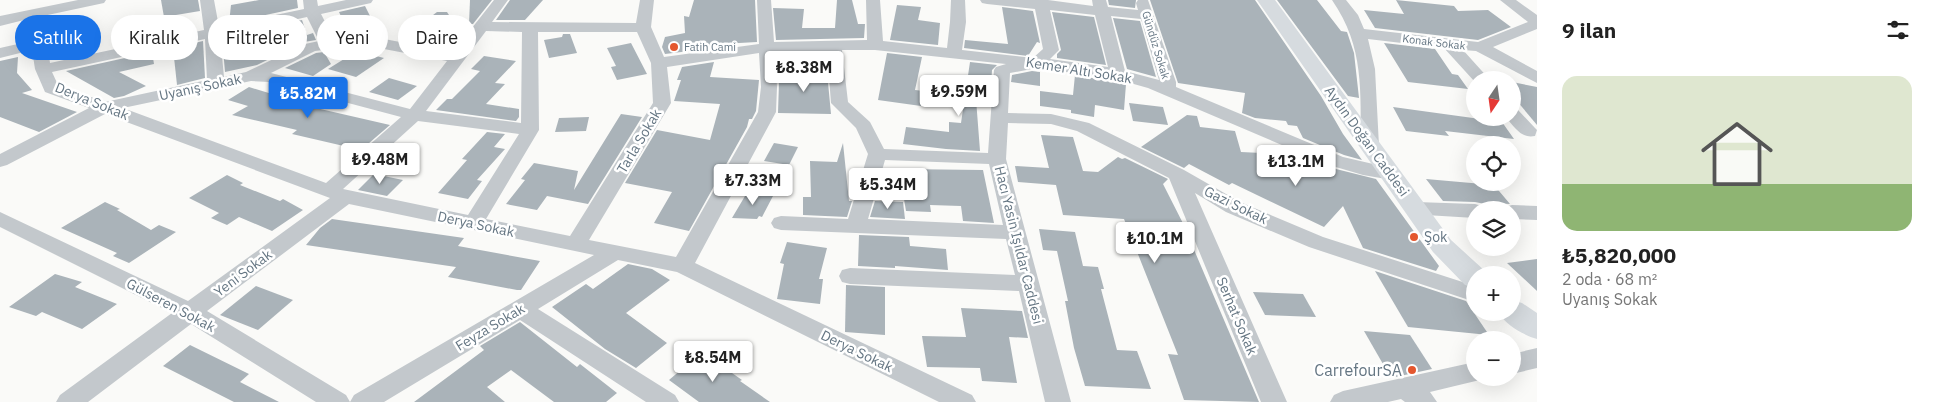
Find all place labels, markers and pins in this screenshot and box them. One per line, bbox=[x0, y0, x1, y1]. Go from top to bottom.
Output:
place label: Fatih Cami bbox=[684, 40, 736, 54]
marker: Fatih Cami bbox=[668, 41, 680, 53]
pin: ₺8.38M bbox=[763, 51, 845, 93]
pin: ₺9.59M bbox=[918, 74, 1000, 117]
pin: ₺5.82M bbox=[267, 76, 349, 119]
pin: ₺9.48M bbox=[339, 142, 421, 185]
pin: ₺13.1M bbox=[1255, 144, 1337, 187]
pin: ₺7.33M bbox=[712, 164, 794, 206]
pin: ₺5.34M bbox=[847, 168, 929, 210]
pin: ₺10.1M bbox=[1114, 222, 1196, 264]
place label: Şok bbox=[1424, 228, 1448, 246]
marker: Şok bbox=[1408, 231, 1420, 243]
pin: ₺8.54M bbox=[672, 340, 754, 383]
place label: CarrefourSA bbox=[1314, 360, 1402, 380]
marker: CarrefourSA bbox=[1406, 364, 1418, 376]

